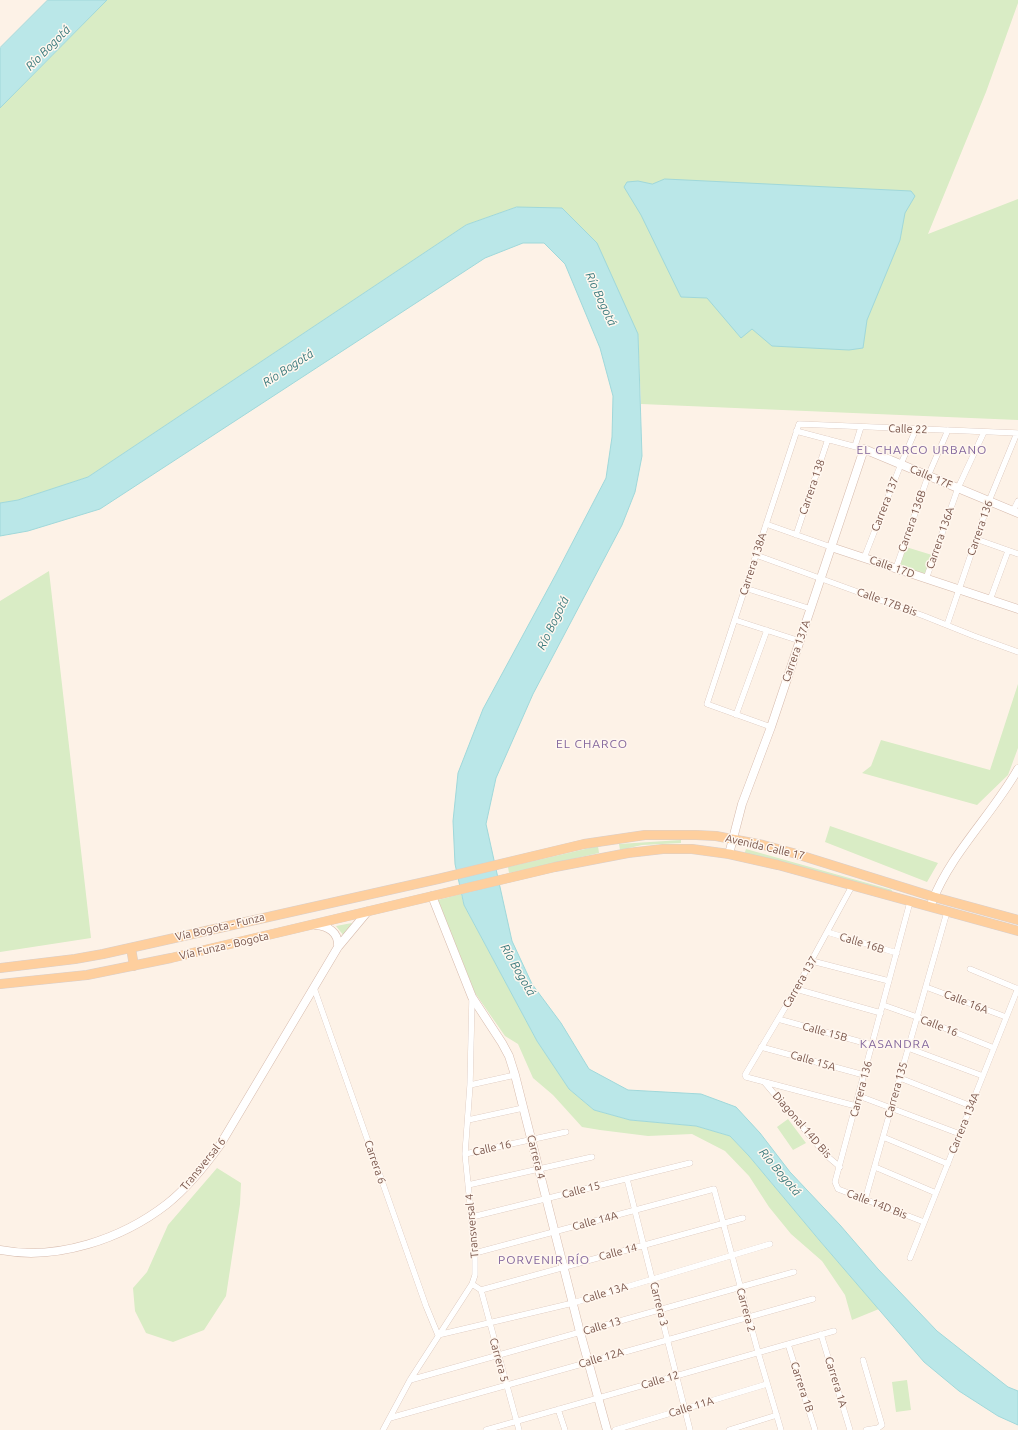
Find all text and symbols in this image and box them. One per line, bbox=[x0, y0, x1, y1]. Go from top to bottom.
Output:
water label: Río Bogotá bbox=[23, 23, 73, 73]
water label: Río Bogotá bbox=[582, 270, 620, 328]
water label: Río Bogotá bbox=[260, 346, 316, 390]
street label: Calle 22 bbox=[888, 422, 928, 436]
district label: EL CHARCO URBANO bbox=[857, 443, 987, 457]
street label: Carrera 138 bbox=[796, 458, 828, 516]
street label: Calle 17F bbox=[908, 462, 954, 492]
street label: Carrera 137 bbox=[868, 475, 902, 533]
street label: Carrera 136B bbox=[895, 488, 929, 554]
street label: Carrera 136 bbox=[964, 499, 996, 557]
street label: Carrera 136A bbox=[923, 505, 957, 571]
street label: Carrera 138A bbox=[737, 531, 769, 597]
street label: Calle 17D bbox=[868, 553, 916, 581]
street label: Calle 17B Bis bbox=[855, 585, 919, 619]
water label: Río Bogotá bbox=[534, 594, 572, 652]
street label: Carrera 137A bbox=[779, 618, 813, 684]
district label: EL CHARCO bbox=[556, 737, 628, 751]
street label: Avenida Calle 17 bbox=[724, 831, 806, 863]
street label: Vía Bogota - Funza bbox=[174, 910, 266, 944]
street label: Vía Funza - Bogota bbox=[178, 929, 270, 963]
street label: Calle 16B bbox=[838, 930, 886, 956]
water label: Río Bogotá bbox=[497, 941, 539, 999]
street label: Carrera 137 bbox=[780, 954, 820, 1010]
street label: Calle 16A bbox=[942, 988, 990, 1016]
street label: Calle 16 bbox=[918, 1013, 960, 1039]
street label: Calle 15B bbox=[801, 1020, 849, 1044]
district label: KASANDRA bbox=[860, 1037, 930, 1051]
street label: Calle 15A bbox=[789, 1048, 837, 1074]
street label: Carrera 136 bbox=[847, 1059, 875, 1119]
street label: Carrera 135 bbox=[882, 1060, 910, 1120]
street label: Diagonal 14D Bis bbox=[770, 1089, 834, 1161]
street label: Carrera 134A bbox=[946, 1090, 982, 1156]
street label: Carrera 4 bbox=[524, 1133, 548, 1181]
street label: Transversal 6 bbox=[178, 1135, 228, 1193]
street label: Calle 16 bbox=[471, 1137, 513, 1159]
street label: Carrera 6 bbox=[361, 1138, 389, 1186]
water label: Río Bogotá bbox=[756, 1145, 804, 1199]
street label: Calle 15 bbox=[560, 1179, 602, 1201]
street label: Calle 14D Bis bbox=[845, 1186, 909, 1222]
street label: Transversal 4 bbox=[463, 1193, 481, 1259]
street label: Calle 14A bbox=[571, 1209, 619, 1233]
street label: Calle 14 bbox=[597, 1241, 639, 1263]
district label: PORVENIR RÍO bbox=[498, 1253, 590, 1267]
street label: Calle 13A bbox=[581, 1280, 629, 1306]
street label: Carrera 3 bbox=[647, 1280, 671, 1328]
street label: Carrera 2 bbox=[734, 1286, 758, 1334]
street label: Calle 13 bbox=[581, 1314, 623, 1338]
street label: Carrera 5 bbox=[487, 1336, 511, 1384]
street label: Calle 12A bbox=[577, 1345, 625, 1371]
street label: Carrera 1A bbox=[822, 1355, 850, 1409]
street label: Carrera 1B bbox=[788, 1360, 816, 1414]
street label: Calle 12 bbox=[639, 1368, 681, 1392]
street label: Calle 11A bbox=[667, 1394, 715, 1420]

